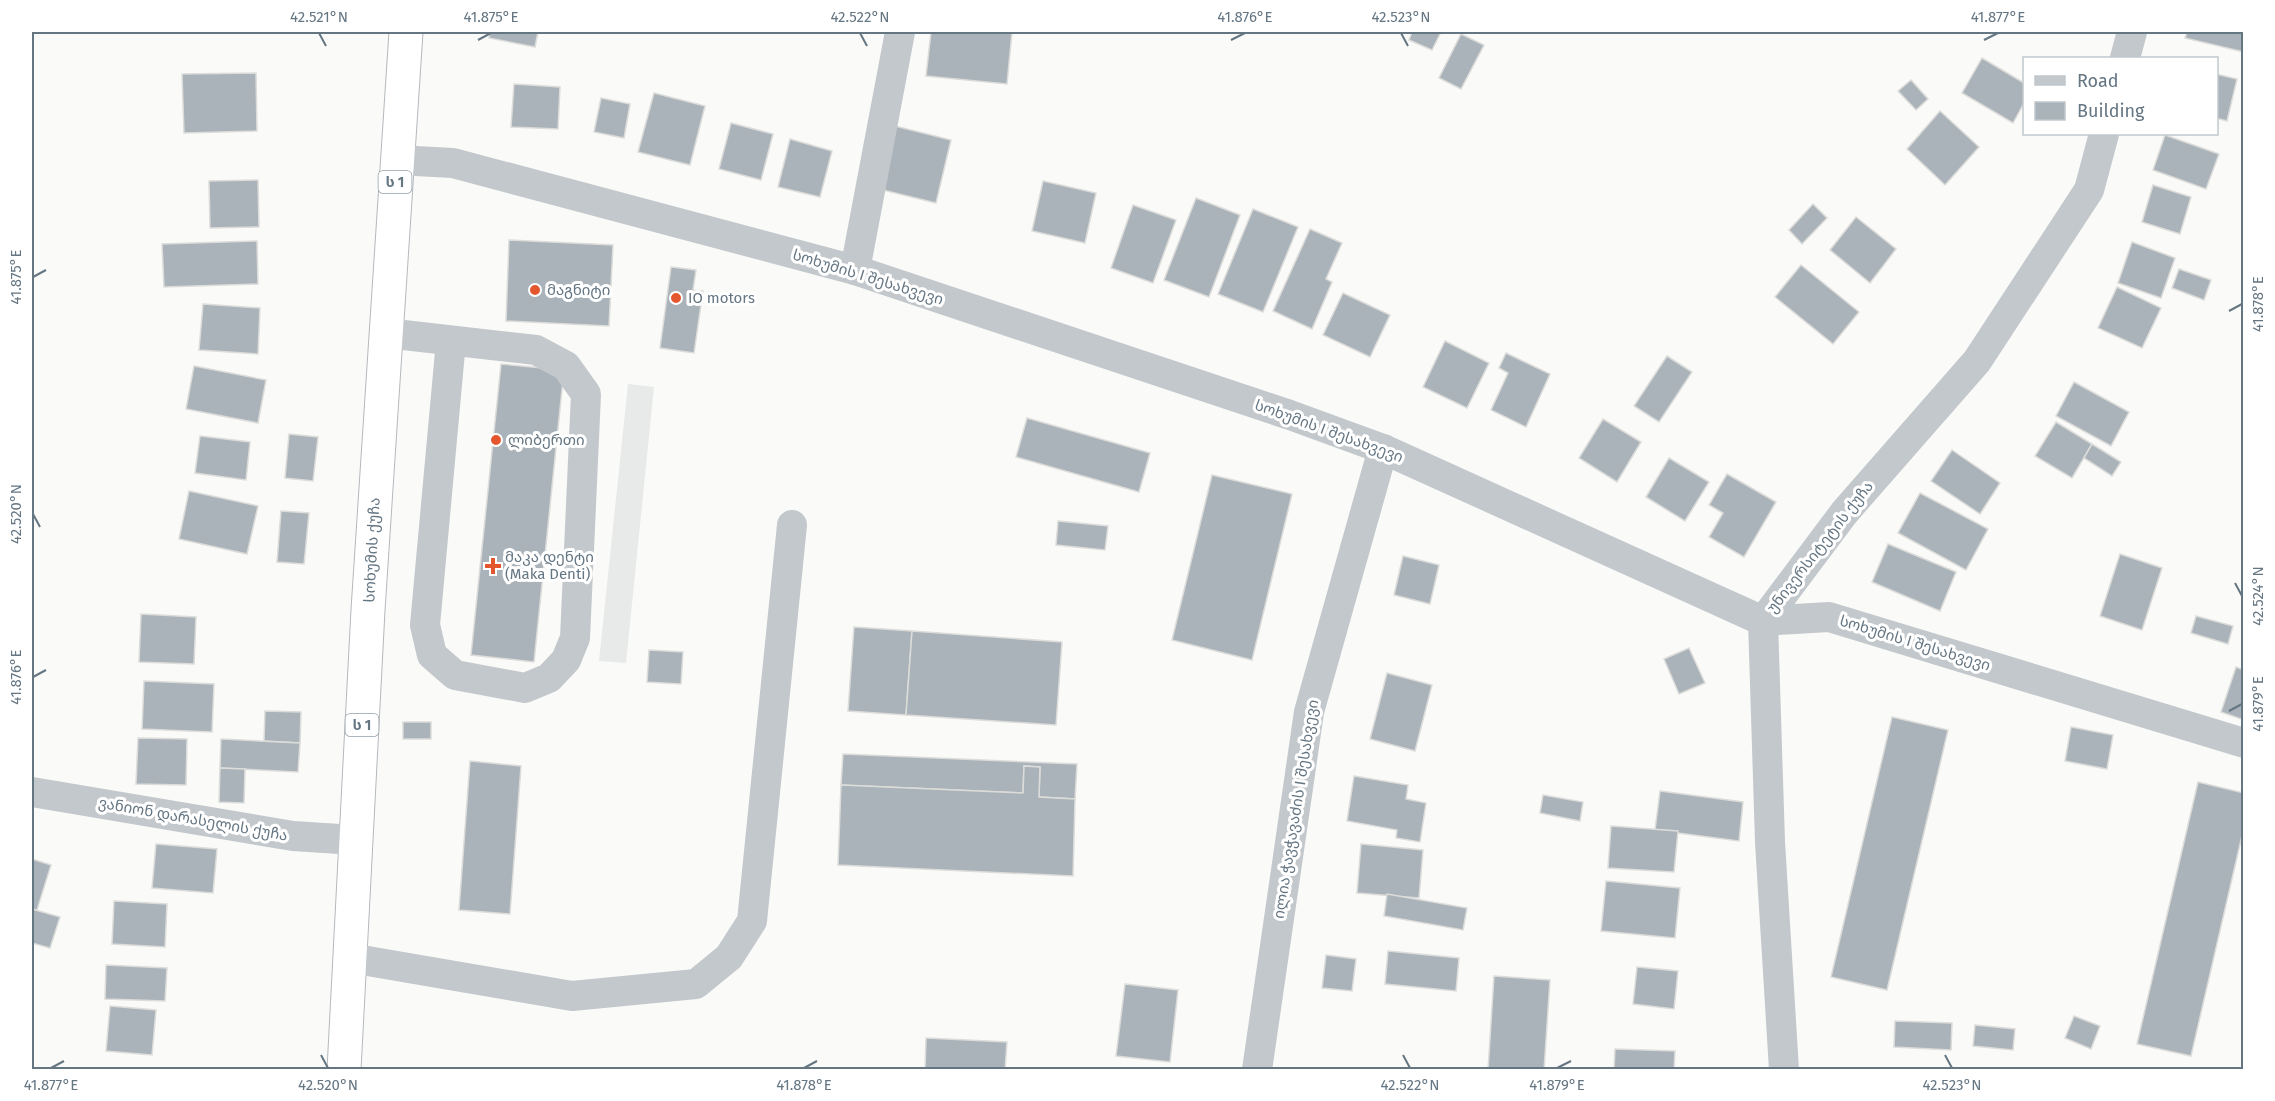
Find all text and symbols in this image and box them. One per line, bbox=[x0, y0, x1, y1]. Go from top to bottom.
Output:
text: 42.521°N bbox=[290, 8, 348, 26]
text: 41.875°E bbox=[464, 8, 518, 26]
text: 42.522°N bbox=[830, 8, 890, 26]
text: 41.876°E bbox=[1217, 8, 1273, 26]
text: 42.523°N bbox=[1371, 8, 1431, 26]
text: 41.877°E bbox=[1971, 8, 2025, 26]
legend bbox=[2023, 57, 2218, 135]
text: Road bbox=[2077, 70, 2119, 92]
text: Building bbox=[2077, 100, 2145, 122]
road number: ს 1 bbox=[378, 171, 412, 193]
street label: სოხუმის I შესახვევი bbox=[790, 245, 946, 309]
text: 41.875°E bbox=[7, 250, 25, 304]
text: 41.878°E bbox=[2249, 276, 2267, 332]
place label: მაგნიტი bbox=[547, 281, 610, 299]
marker: მაგნიტი bbox=[528, 283, 542, 297]
place label: IO motors bbox=[688, 289, 755, 307]
marker: IO motors bbox=[669, 291, 683, 305]
street label: სოხუმის I შესახვევი bbox=[1252, 396, 1406, 466]
place label: ლიბერთი bbox=[508, 431, 585, 449]
marker: ლიბერთი bbox=[489, 433, 503, 447]
street label: უნივერსიტეტის ქუჩა bbox=[1763, 478, 1877, 616]
text: 42.520°N bbox=[7, 484, 25, 544]
street label: სოხუმის ქუჩა bbox=[360, 497, 384, 603]
place label: მაკა დენტი (Maka Denti) bbox=[505, 548, 594, 583]
marker: მაკა დენტი (Maka Denti) bbox=[486, 559, 500, 573]
text: 42.524°N bbox=[2249, 566, 2267, 626]
street label: სოხუმის I შესახვევი bbox=[1837, 611, 1993, 675]
text: 41.876°E bbox=[7, 649, 25, 705]
text: 41.879°E bbox=[2249, 676, 2267, 732]
street label: ილია ჭავჭავაძის I შესახვევი bbox=[1270, 698, 1322, 920]
road number: ს 1 bbox=[346, 714, 378, 736]
street label: ვანიონ დარასელის ქუჩა bbox=[97, 793, 289, 845]
text: 41.877°E bbox=[24, 1076, 78, 1094]
text: 42.520°N bbox=[298, 1076, 358, 1094]
text: 41.878°E bbox=[776, 1076, 832, 1094]
text: 42.522°N bbox=[1380, 1076, 1440, 1094]
text: 41.879°E bbox=[1529, 1076, 1585, 1094]
text: 42.523°N bbox=[1922, 1076, 1982, 1094]

